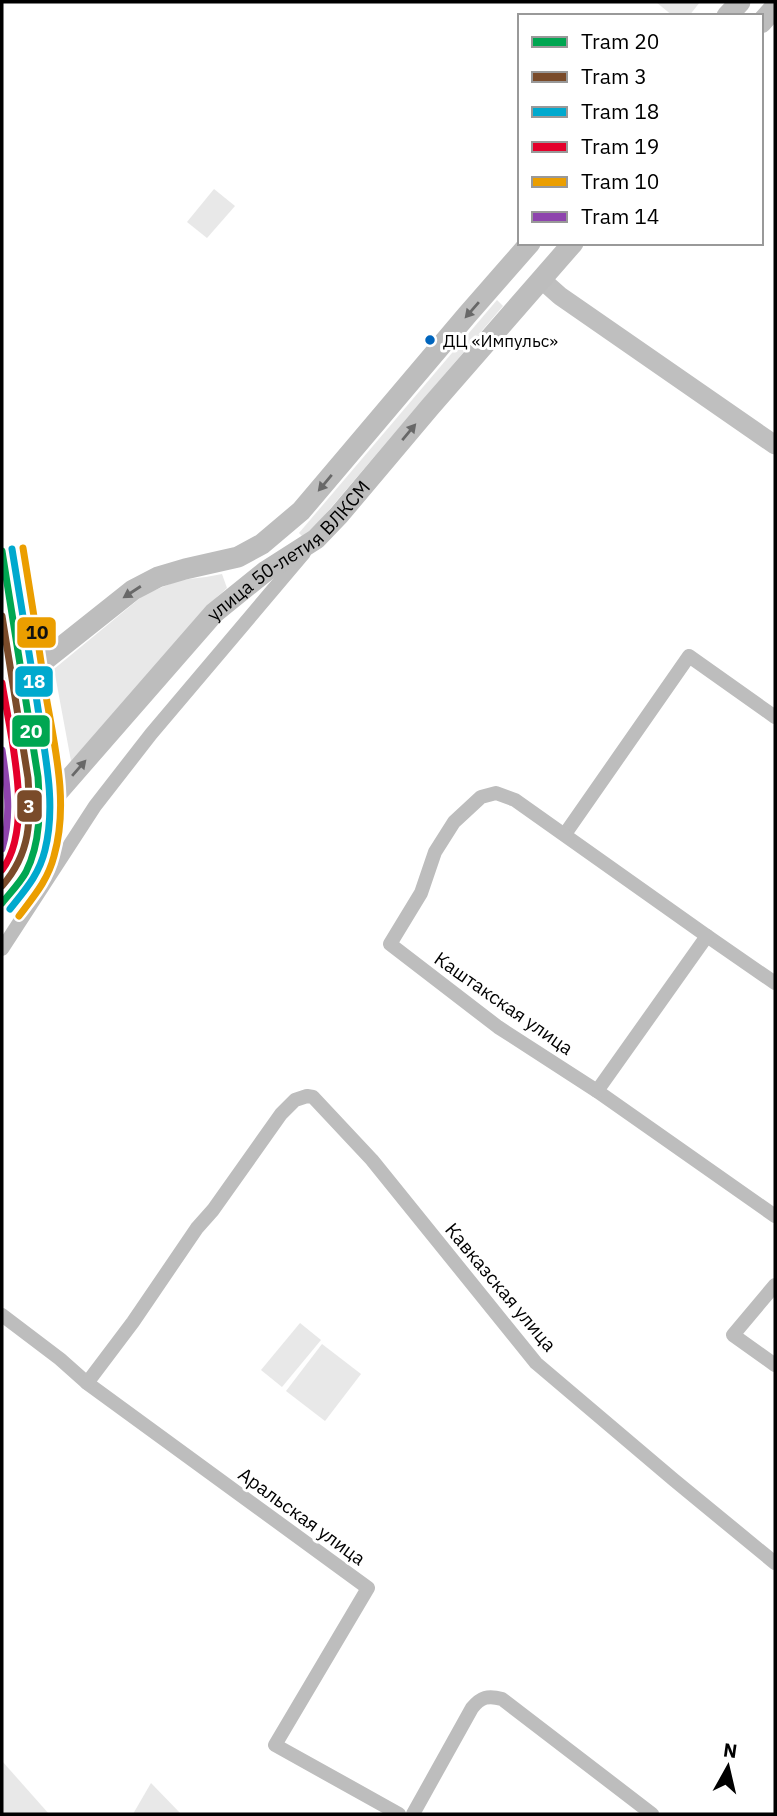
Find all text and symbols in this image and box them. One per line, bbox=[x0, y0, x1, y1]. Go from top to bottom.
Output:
legend bbox=[518, 14, 763, 245]
text: Tram 20 bbox=[581, 27, 659, 55]
text: Tram 3 bbox=[581, 62, 647, 90]
text: Tram 18 bbox=[581, 97, 659, 125]
text: Tram 19 bbox=[581, 132, 659, 160]
text: Tram 10 bbox=[581, 167, 659, 195]
text: Tram 14 bbox=[581, 202, 659, 230]
one-way arrow bbox=[465, 301, 480, 318]
place label: ДЦ «Импульс» bbox=[443, 330, 558, 352]
marker: ДЦ «Импульс» bbox=[423, 333, 437, 347]
one-way arrow bbox=[401, 423, 417, 441]
one-way arrow bbox=[317, 474, 333, 492]
street label: улица 50-летия ВЛКСМ bbox=[201, 475, 375, 625]
one-way arrow bbox=[122, 585, 142, 598]
line badge: 10 bbox=[16, 616, 57, 649]
text: 10 bbox=[26, 620, 48, 644]
line badge: 18 bbox=[14, 665, 54, 698]
text: 18 bbox=[23, 669, 45, 693]
line badge: 20 bbox=[11, 714, 51, 748]
text: 20 bbox=[20, 719, 42, 743]
one-way arrow bbox=[71, 759, 86, 776]
line badge: 3 bbox=[16, 789, 43, 823]
text: 3 bbox=[23, 794, 35, 818]
street label: Каштакская улица bbox=[430, 946, 578, 1060]
street label: Кавказская улица bbox=[440, 1218, 562, 1356]
street label: Аральская улица bbox=[234, 1462, 370, 1570]
north arrow bbox=[693, 1732, 763, 1802]
text: N bbox=[722, 1737, 739, 1763]

